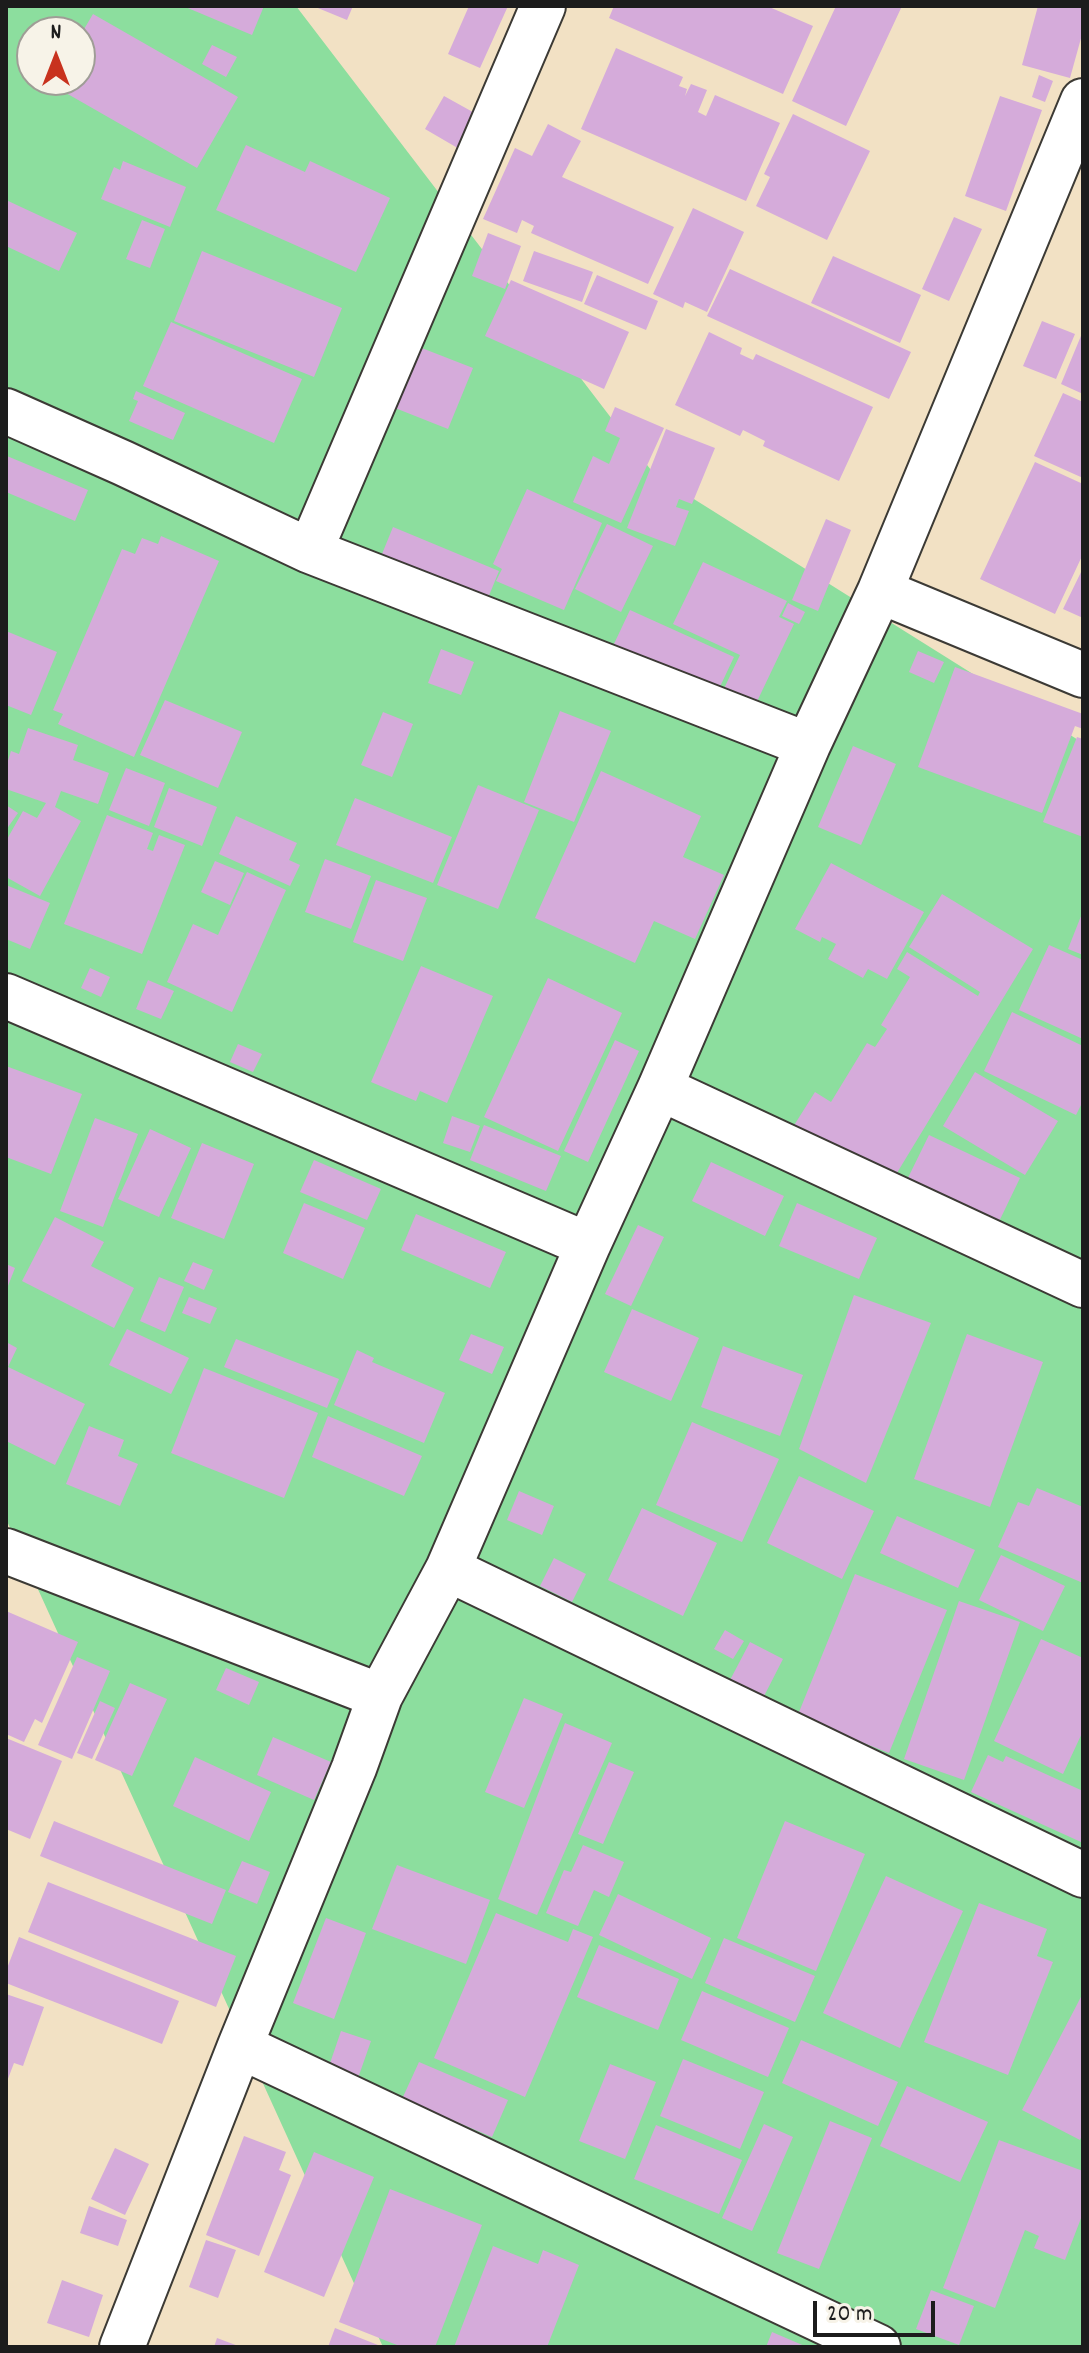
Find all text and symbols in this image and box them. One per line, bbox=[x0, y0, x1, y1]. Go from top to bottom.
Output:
north arrow bbox=[16, 16, 96, 96]
text: N bbox=[51, 18, 61, 49]
scale bar bbox=[817, 2285, 939, 2335]
text: 20 m bbox=[827, 2298, 873, 2332]

